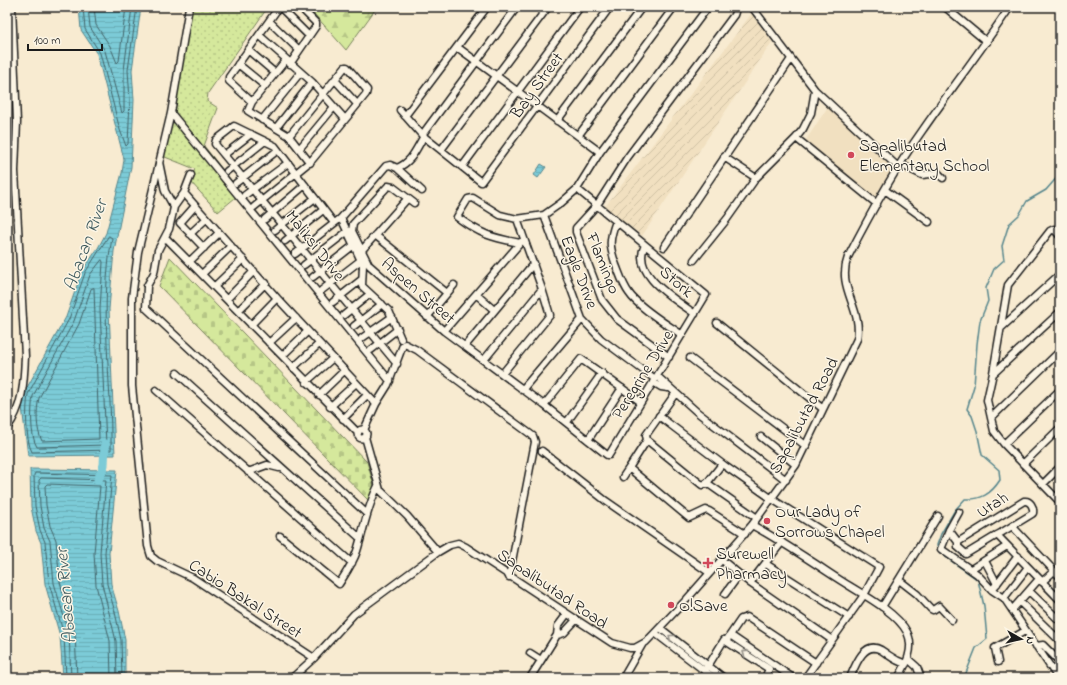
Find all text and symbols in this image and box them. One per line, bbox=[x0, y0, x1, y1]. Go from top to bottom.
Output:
scale bar bbox=[28, 26, 102, 52]
text: 100 m bbox=[34, 32, 61, 50]
street label: Bay Street bbox=[504, 47, 571, 126]
place label: Sapalibutad Elementary School bbox=[859, 134, 990, 180]
marker: Sapalibutad Elementary School bbox=[846, 150, 856, 160]
water label: Abacan River bbox=[58, 194, 116, 295]
street label: Maliksi Drive bbox=[279, 205, 351, 287]
street label: Flamingo bbox=[577, 228, 626, 299]
street label: Eagle Drive bbox=[551, 232, 604, 314]
street label: Aspen Street bbox=[375, 252, 461, 331]
street label: Stork bbox=[653, 260, 699, 304]
street label: Peregrine Drive bbox=[606, 325, 683, 425]
street label: Sapalibutad Road bbox=[763, 353, 846, 478]
street label: Utah bbox=[972, 486, 1014, 525]
place label: Our Lady of Sorrows Chapel bbox=[775, 500, 885, 545]
marker: Our Lady of Sorrows Chapel bbox=[762, 516, 772, 526]
place label: Surewell Pharmacy bbox=[716, 542, 787, 588]
street label: Sapalibutad Road bbox=[492, 543, 613, 636]
water label: Abacan River bbox=[50, 545, 84, 645]
street label: Cabio Bakal Street bbox=[184, 553, 307, 646]
marker: Surewell Pharmacy bbox=[703, 558, 713, 568]
place label: O!Save bbox=[679, 594, 728, 619]
marker: O!Save bbox=[666, 600, 676, 610]
north arrow bbox=[1001, 619, 1041, 659]
one-way arrow bbox=[668, 635, 675, 642]
text: N bbox=[1021, 635, 1038, 645]
one-way arrow bbox=[742, 650, 749, 658]

